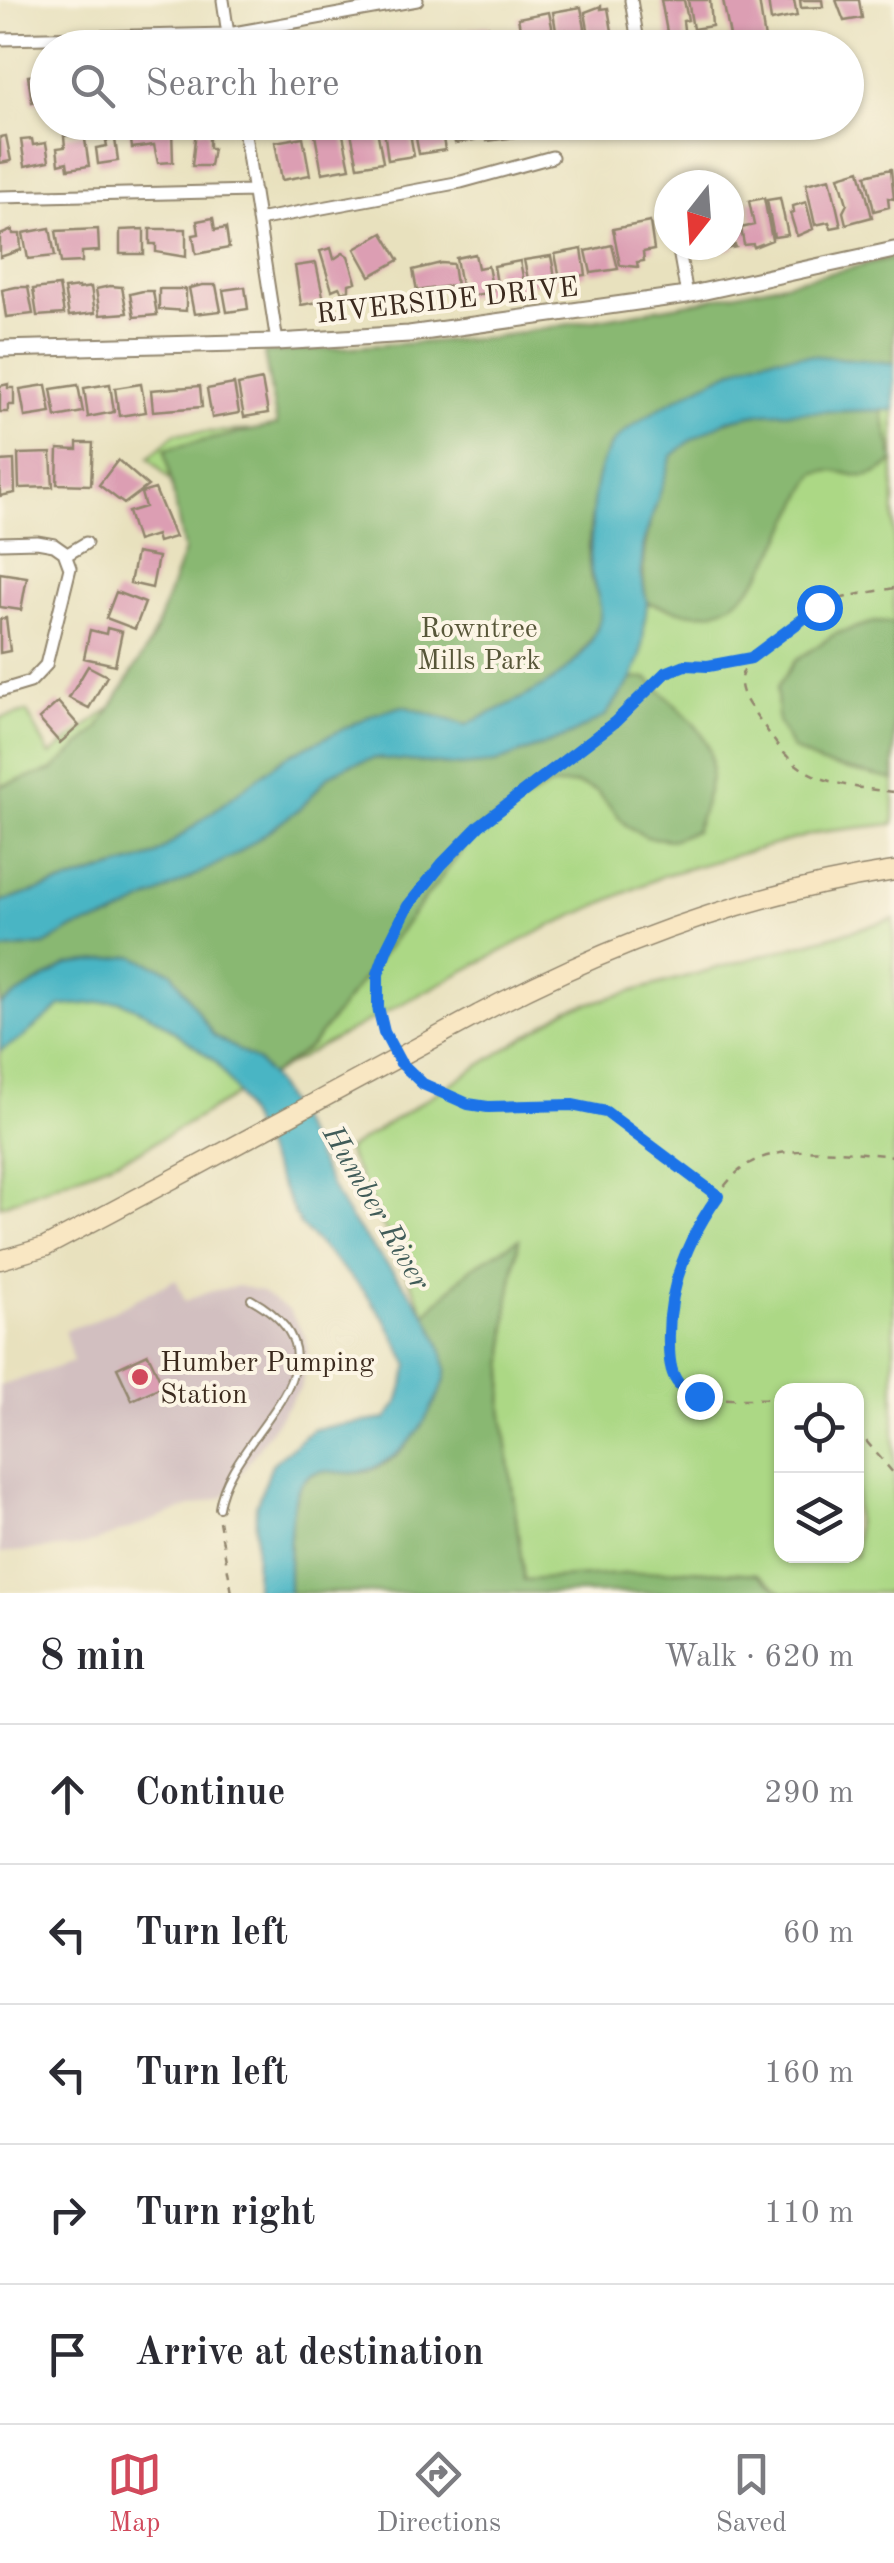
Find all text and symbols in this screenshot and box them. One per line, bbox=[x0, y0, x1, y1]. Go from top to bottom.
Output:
search box bbox=[30, 30, 864, 140]
icon: search bbox=[65, 58, 120, 113]
text: Search here bbox=[145, 66, 340, 104]
north arrow bbox=[654, 170, 744, 260]
street label: RIVERSIDE DRIVE bbox=[315, 274, 580, 330]
route start bbox=[797, 585, 843, 631]
park label: Rowntree Mills Park bbox=[417, 616, 541, 676]
water label: Humber River bbox=[316, 1120, 435, 1296]
place label: Humber Pumping Station bbox=[160, 1350, 374, 1410]
marker: Humber Pumping Station bbox=[129, 1366, 151, 1388]
route end bbox=[677, 1374, 723, 1420]
map controls bbox=[774, 1383, 864, 1563]
button: locate bbox=[774, 1383, 864, 1473]
button: layers bbox=[774, 1473, 864, 1563]
text: 8 min bbox=[40, 1637, 146, 1679]
text: Walk · 620 m bbox=[664, 1642, 854, 1674]
icon: ahead bbox=[40, 1767, 95, 1822]
text: Continue bbox=[135, 1775, 285, 1813]
text: 290 m bbox=[764, 1778, 854, 1810]
icon: left bbox=[40, 1907, 95, 1962]
text: Turn left bbox=[135, 1915, 288, 1953]
text: 60 m bbox=[783, 1918, 854, 1950]
icon: left bbox=[40, 2047, 95, 2102]
text: Turn left bbox=[135, 2055, 288, 2093]
text: 160 m bbox=[764, 2058, 854, 2090]
icon: right bbox=[40, 2187, 95, 2242]
text: Turn right bbox=[135, 2195, 315, 2233]
text: 110 m bbox=[764, 2198, 854, 2230]
icon: arrive bbox=[40, 2327, 95, 2382]
text: Arrive at destination bbox=[135, 2335, 484, 2373]
tab: Map bbox=[107, 2447, 162, 2542]
tab: Directions bbox=[377, 2447, 501, 2542]
tab: Saved bbox=[715, 2447, 787, 2542]

